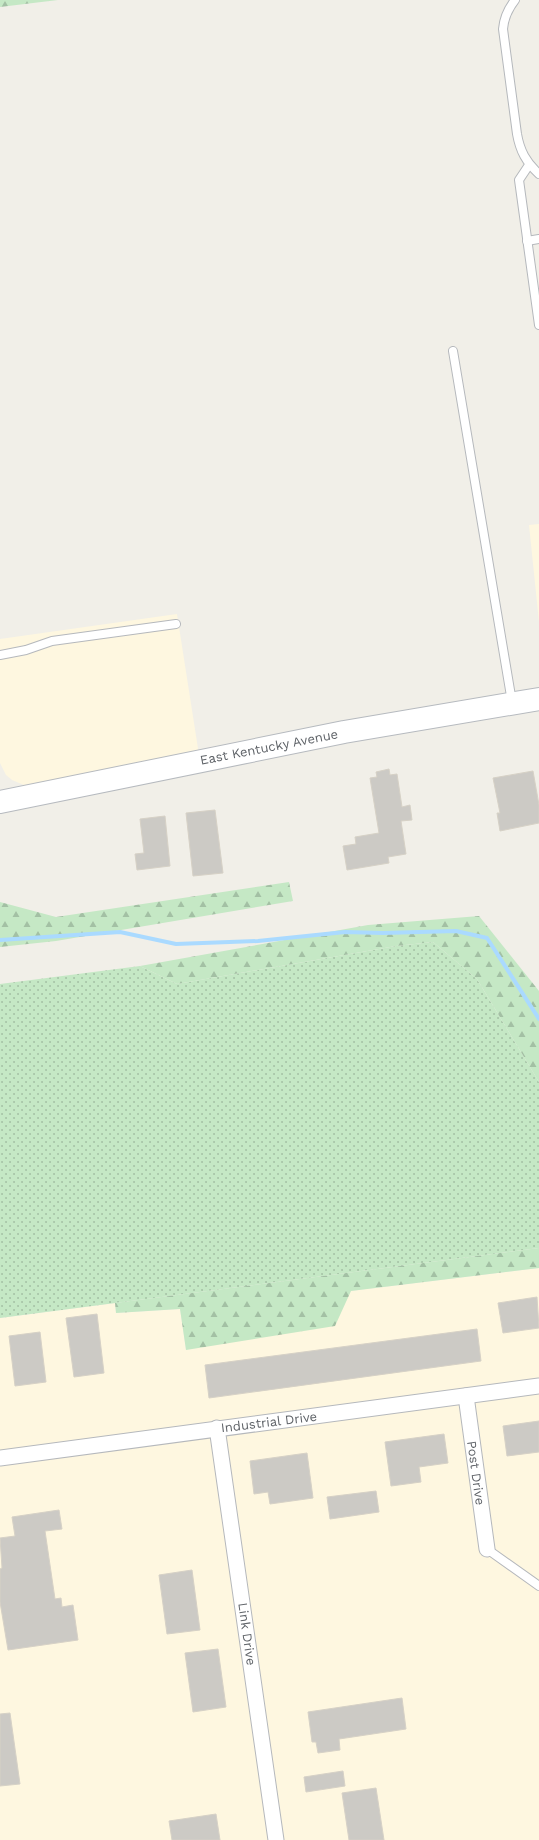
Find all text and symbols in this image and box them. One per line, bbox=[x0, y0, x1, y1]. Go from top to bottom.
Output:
street label: East Kentucky Avenue bbox=[199, 726, 339, 768]
street label: Industrial Drive bbox=[220, 1409, 318, 1435]
street label: Post Drive bbox=[464, 1440, 488, 1506]
street label: Link Drive bbox=[235, 1602, 259, 1666]

